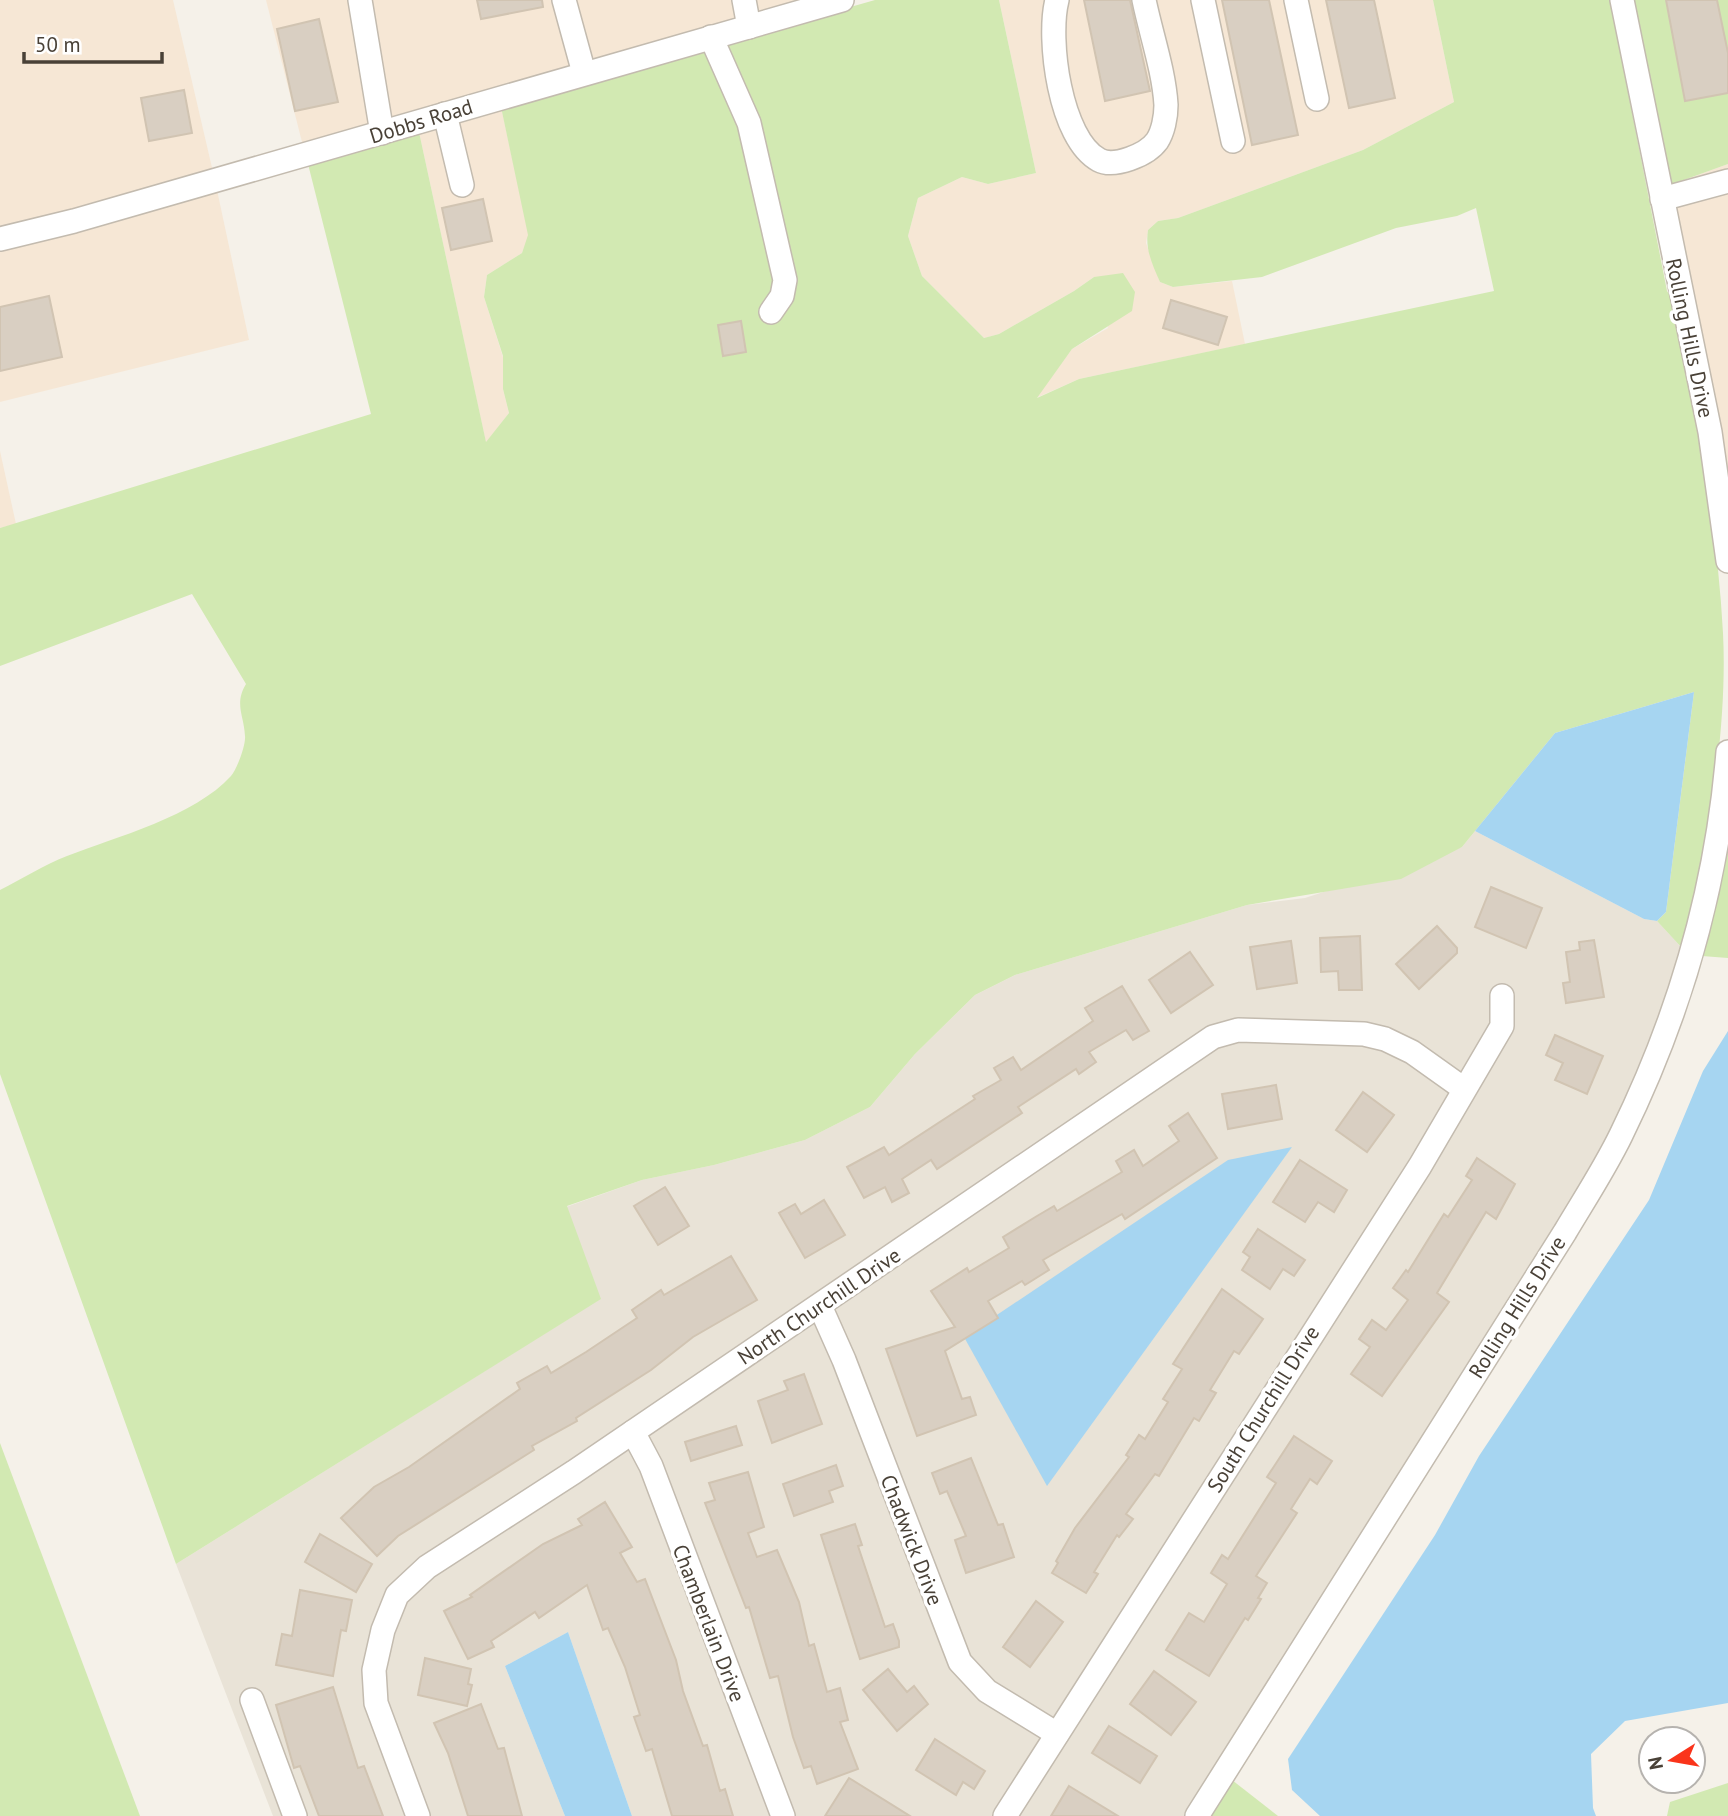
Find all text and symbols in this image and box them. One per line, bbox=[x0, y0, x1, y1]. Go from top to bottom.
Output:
scale bar bbox=[24, 21, 163, 65]
text: 50 m bbox=[35, 31, 81, 58]
street label: Dobbs Road bbox=[366, 93, 476, 149]
street label: Rolling Hills Drive bbox=[1660, 256, 1720, 420]
street label: Rolling Hills Drive bbox=[1462, 1231, 1572, 1383]
street label: North Churchill Drive bbox=[732, 1241, 906, 1371]
street label: South Churchill Drive bbox=[1201, 1321, 1325, 1497]
street label: Chadwick Drive bbox=[875, 1471, 949, 1609]
street label: Chamberlain Drive bbox=[667, 1540, 751, 1706]
north arrow bbox=[1637, 1725, 1707, 1795]
text: N bbox=[1642, 1755, 1668, 1772]

